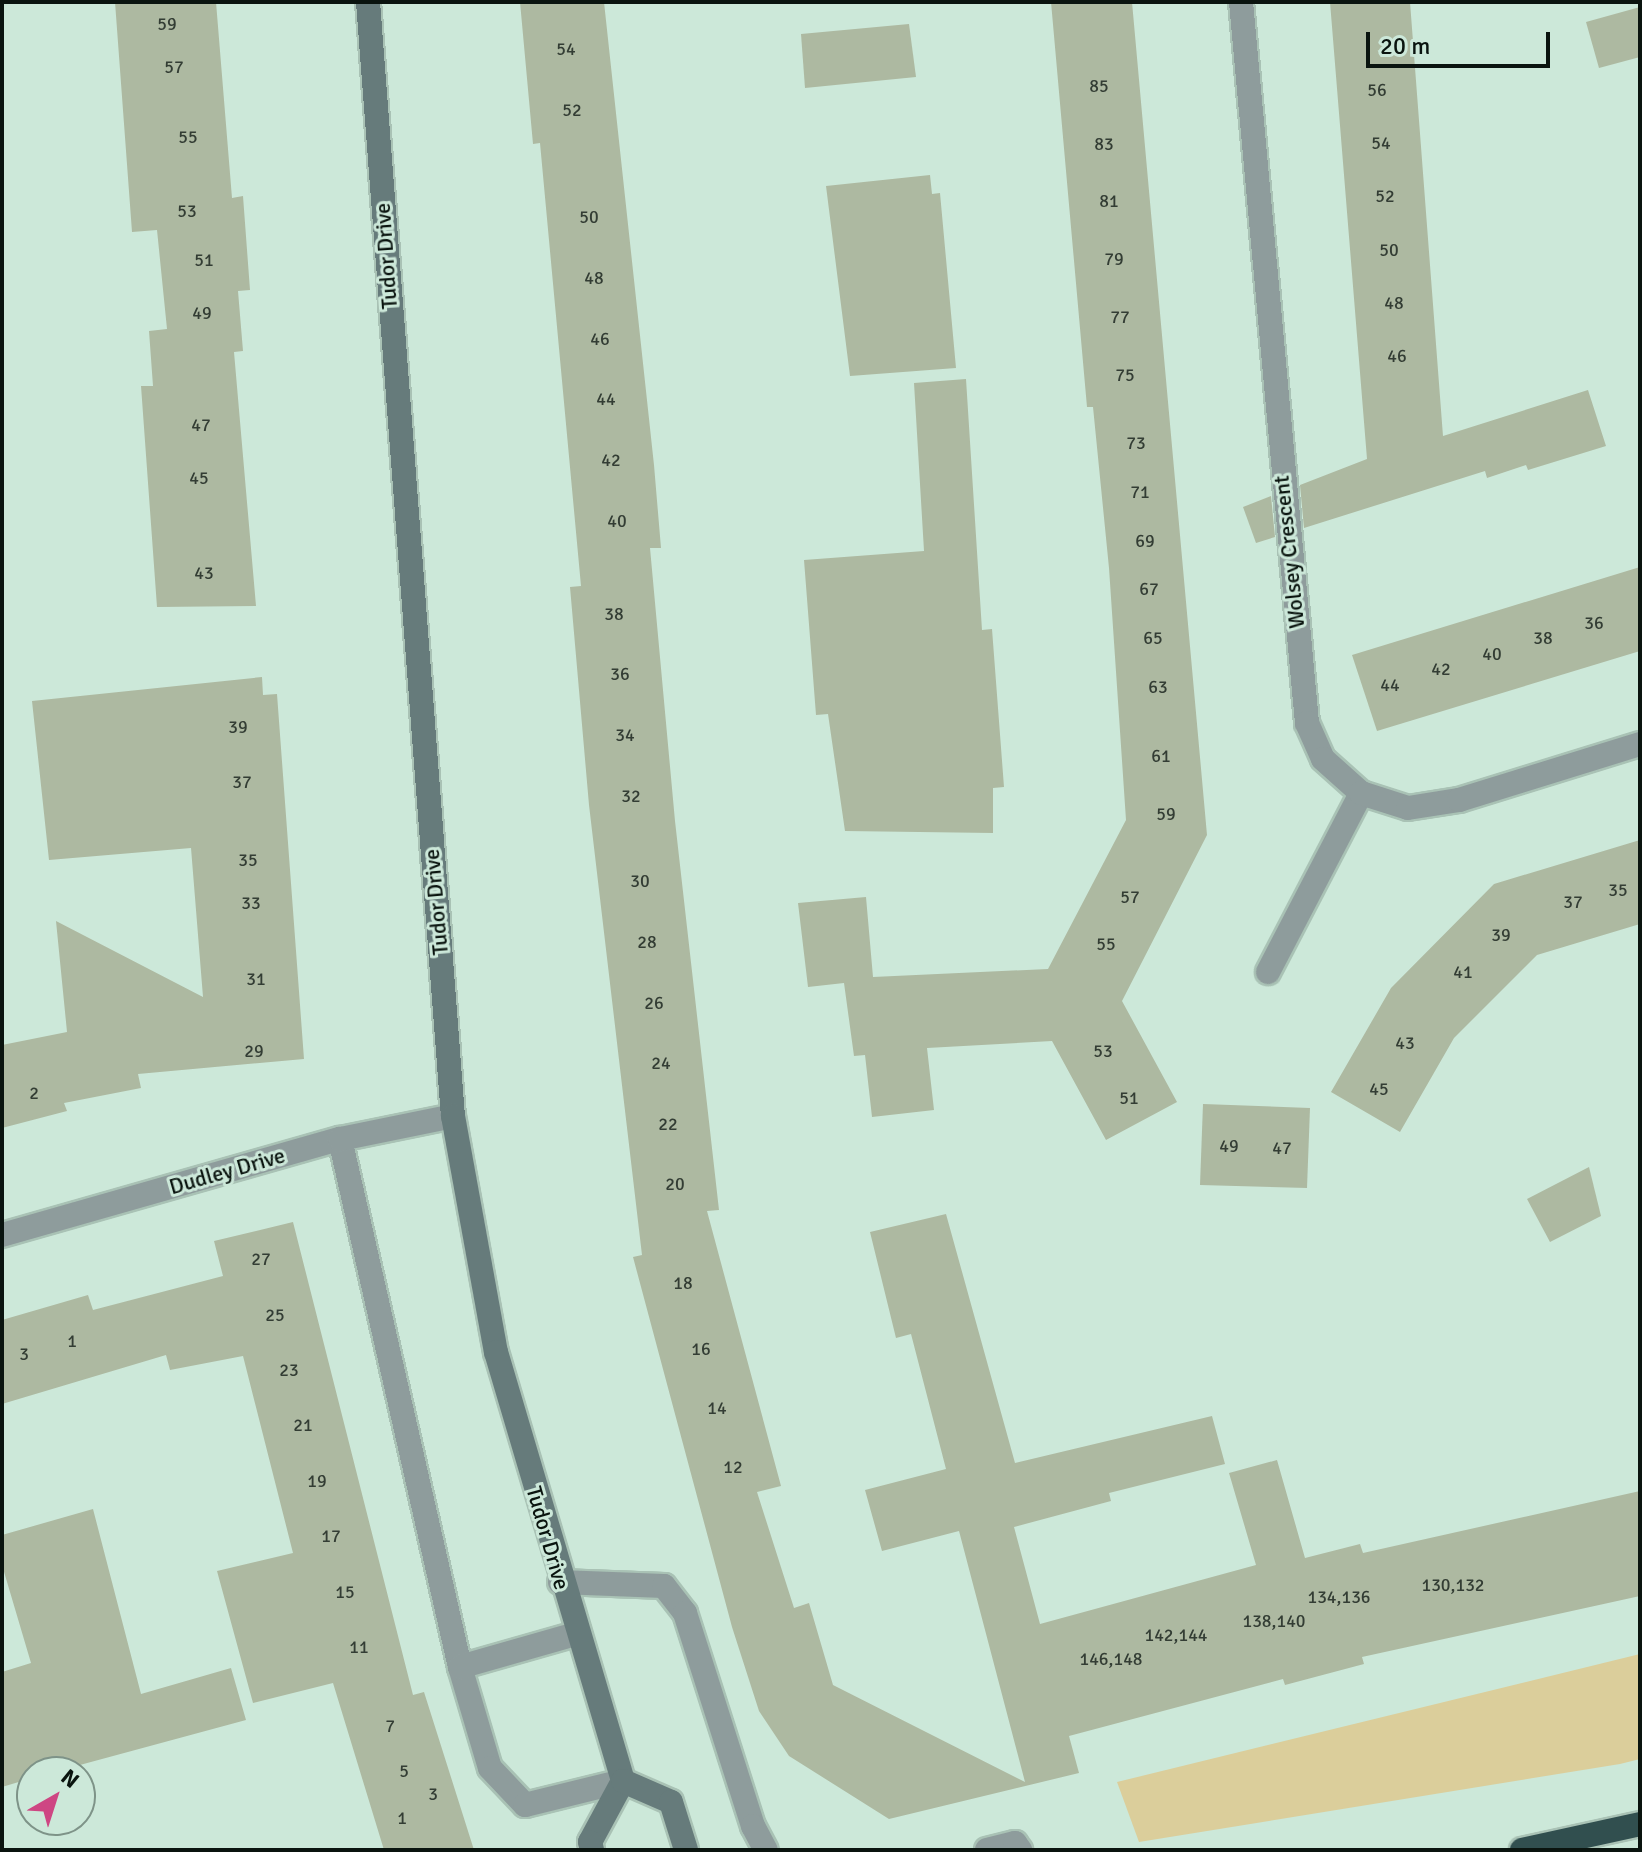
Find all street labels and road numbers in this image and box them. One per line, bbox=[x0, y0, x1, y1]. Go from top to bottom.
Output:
street label: Tudor Drive bbox=[369, 202, 403, 310]
street label: Wolsey Crescent bbox=[1268, 474, 1310, 630]
street label: Tudor Drive bbox=[418, 848, 454, 956]
street label: Dudley Drive bbox=[166, 1142, 288, 1200]
street label: Tudor Drive bbox=[521, 1483, 575, 1593]

